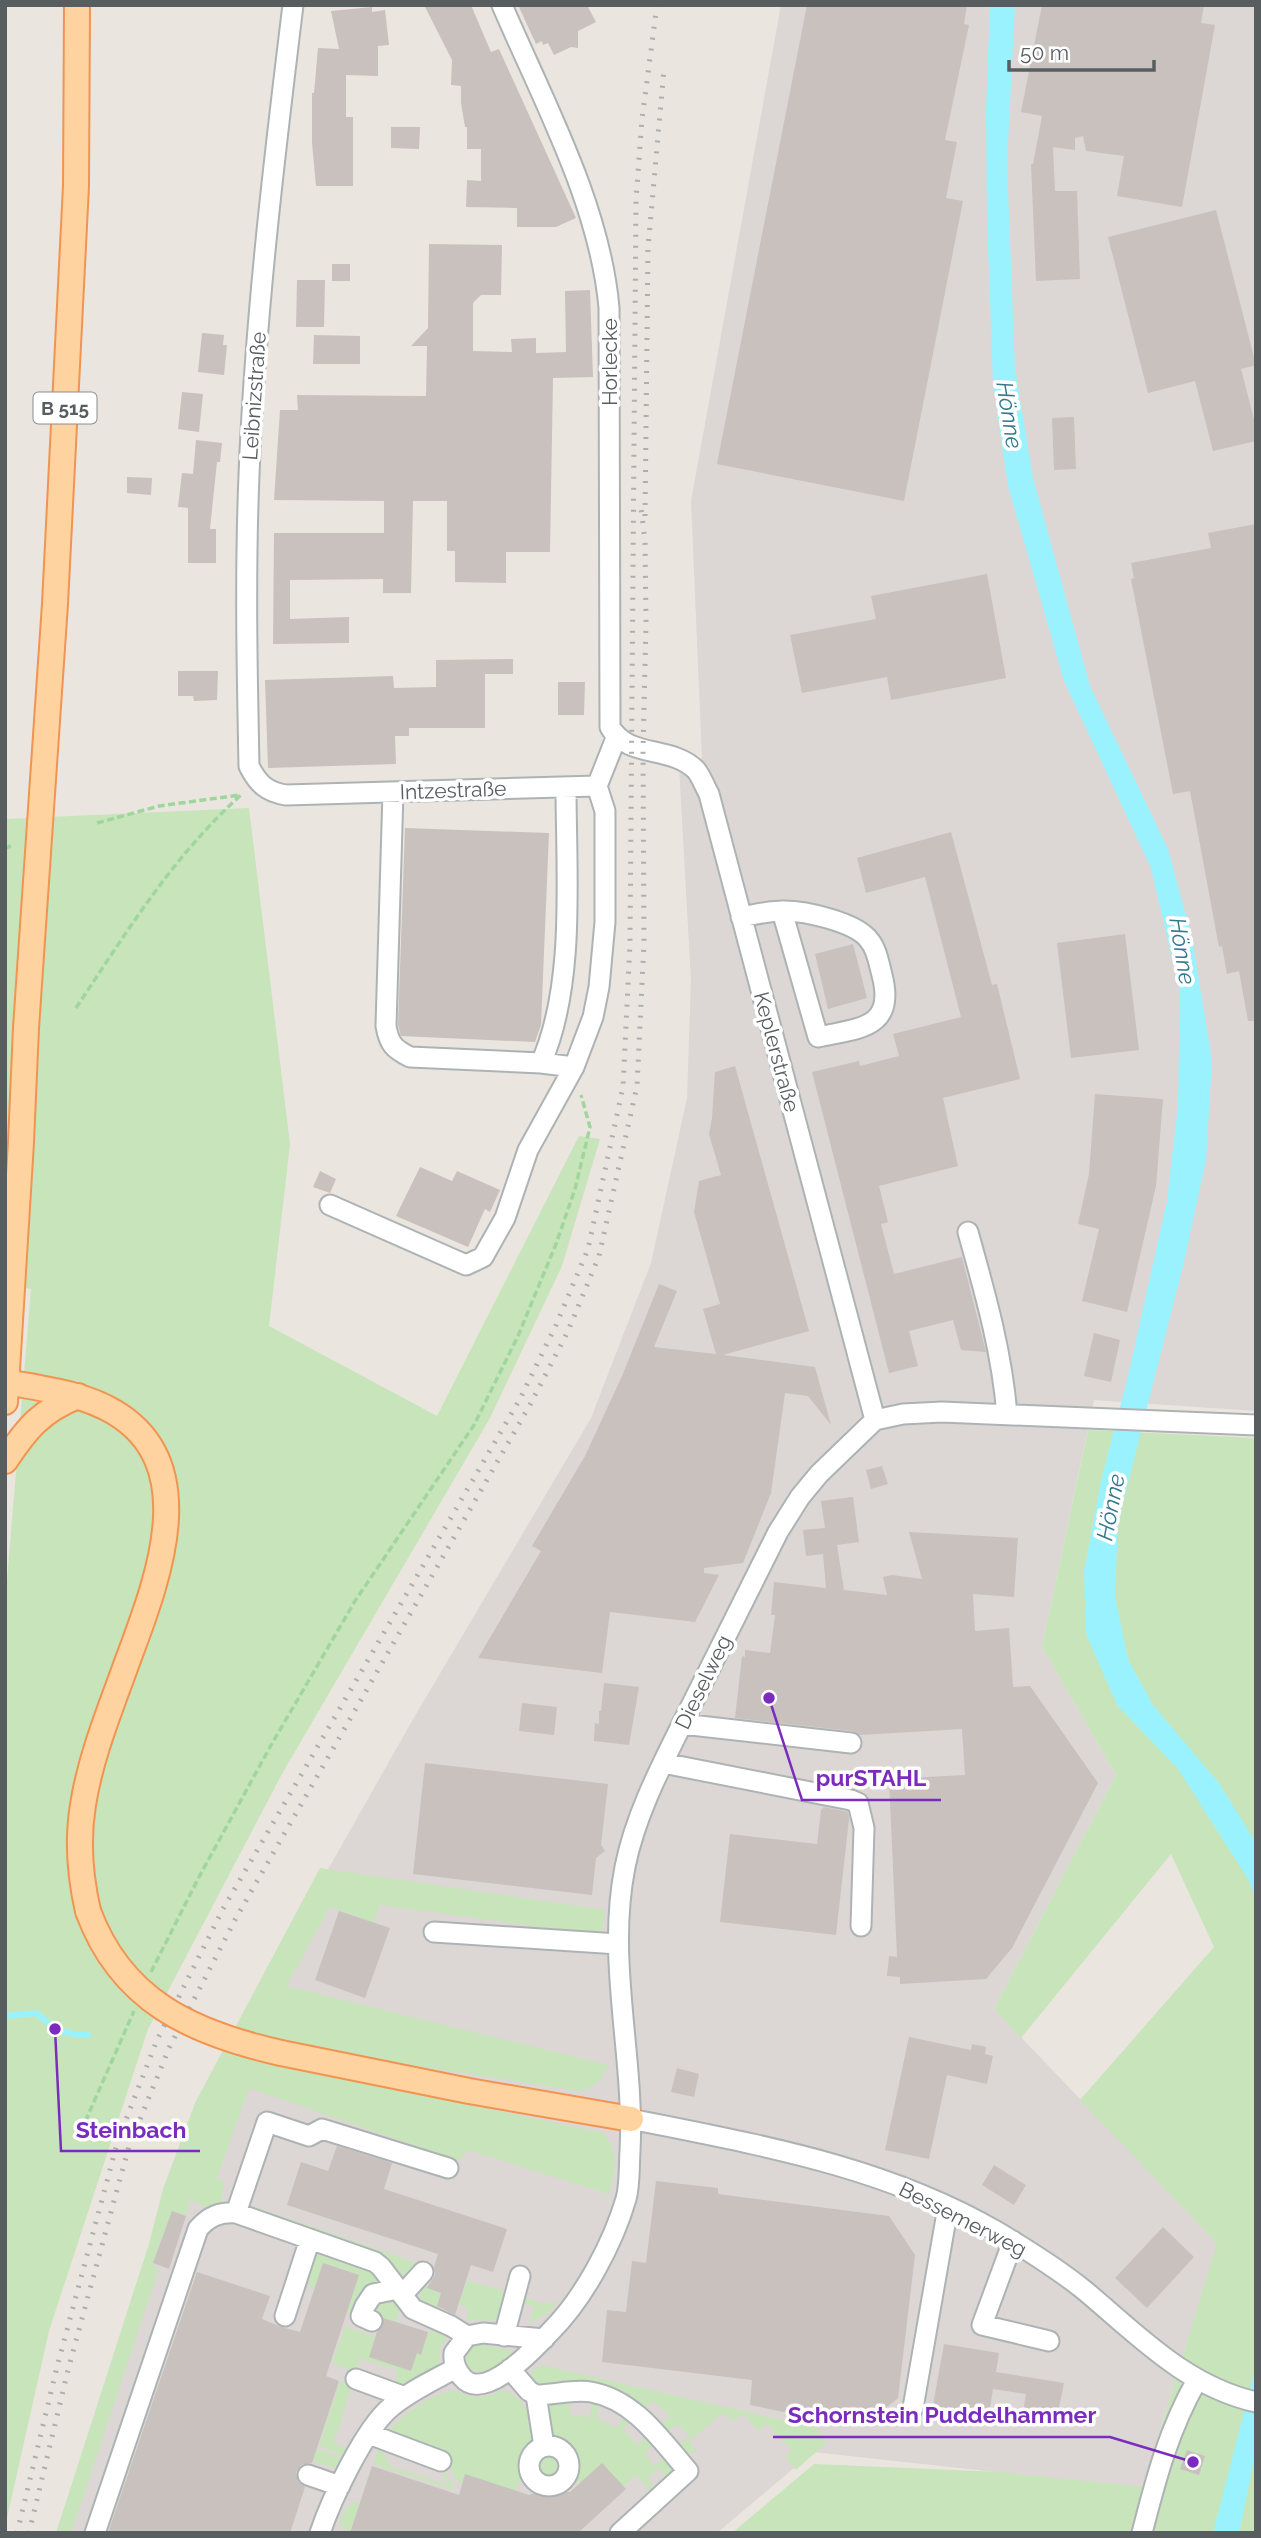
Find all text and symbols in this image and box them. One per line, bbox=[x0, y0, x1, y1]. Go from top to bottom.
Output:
scale bar bbox=[1009, 28, 1154, 72]
text: 50 m bbox=[1020, 40, 1069, 65]
street label: Horlecke bbox=[597, 318, 622, 406]
street label: Leibnizstraße bbox=[237, 331, 271, 461]
water label: Hönne bbox=[991, 380, 1029, 450]
road number: B 515 bbox=[34, 392, 96, 424]
street label: Intzestraße bbox=[399, 776, 507, 804]
water label: Hönne bbox=[1164, 916, 1202, 986]
street label: Keplerstraße bbox=[749, 989, 805, 1115]
water label: Hönne bbox=[1090, 1471, 1130, 1543]
street label: Dieselweg bbox=[669, 1631, 737, 1733]
callout: purSTAHL bbox=[802, 1756, 941, 1800]
text: purSTAHL bbox=[816, 1764, 927, 1791]
callout: Steinbach bbox=[61, 2107, 200, 2151]
text: Steinbach bbox=[76, 2116, 186, 2143]
street label: Bessemerweg bbox=[895, 2176, 1031, 2262]
callout: Schornstein Puddelhammer bbox=[773, 2393, 1110, 2437]
text: Schornstein Puddelhammer bbox=[788, 2401, 1096, 2428]

